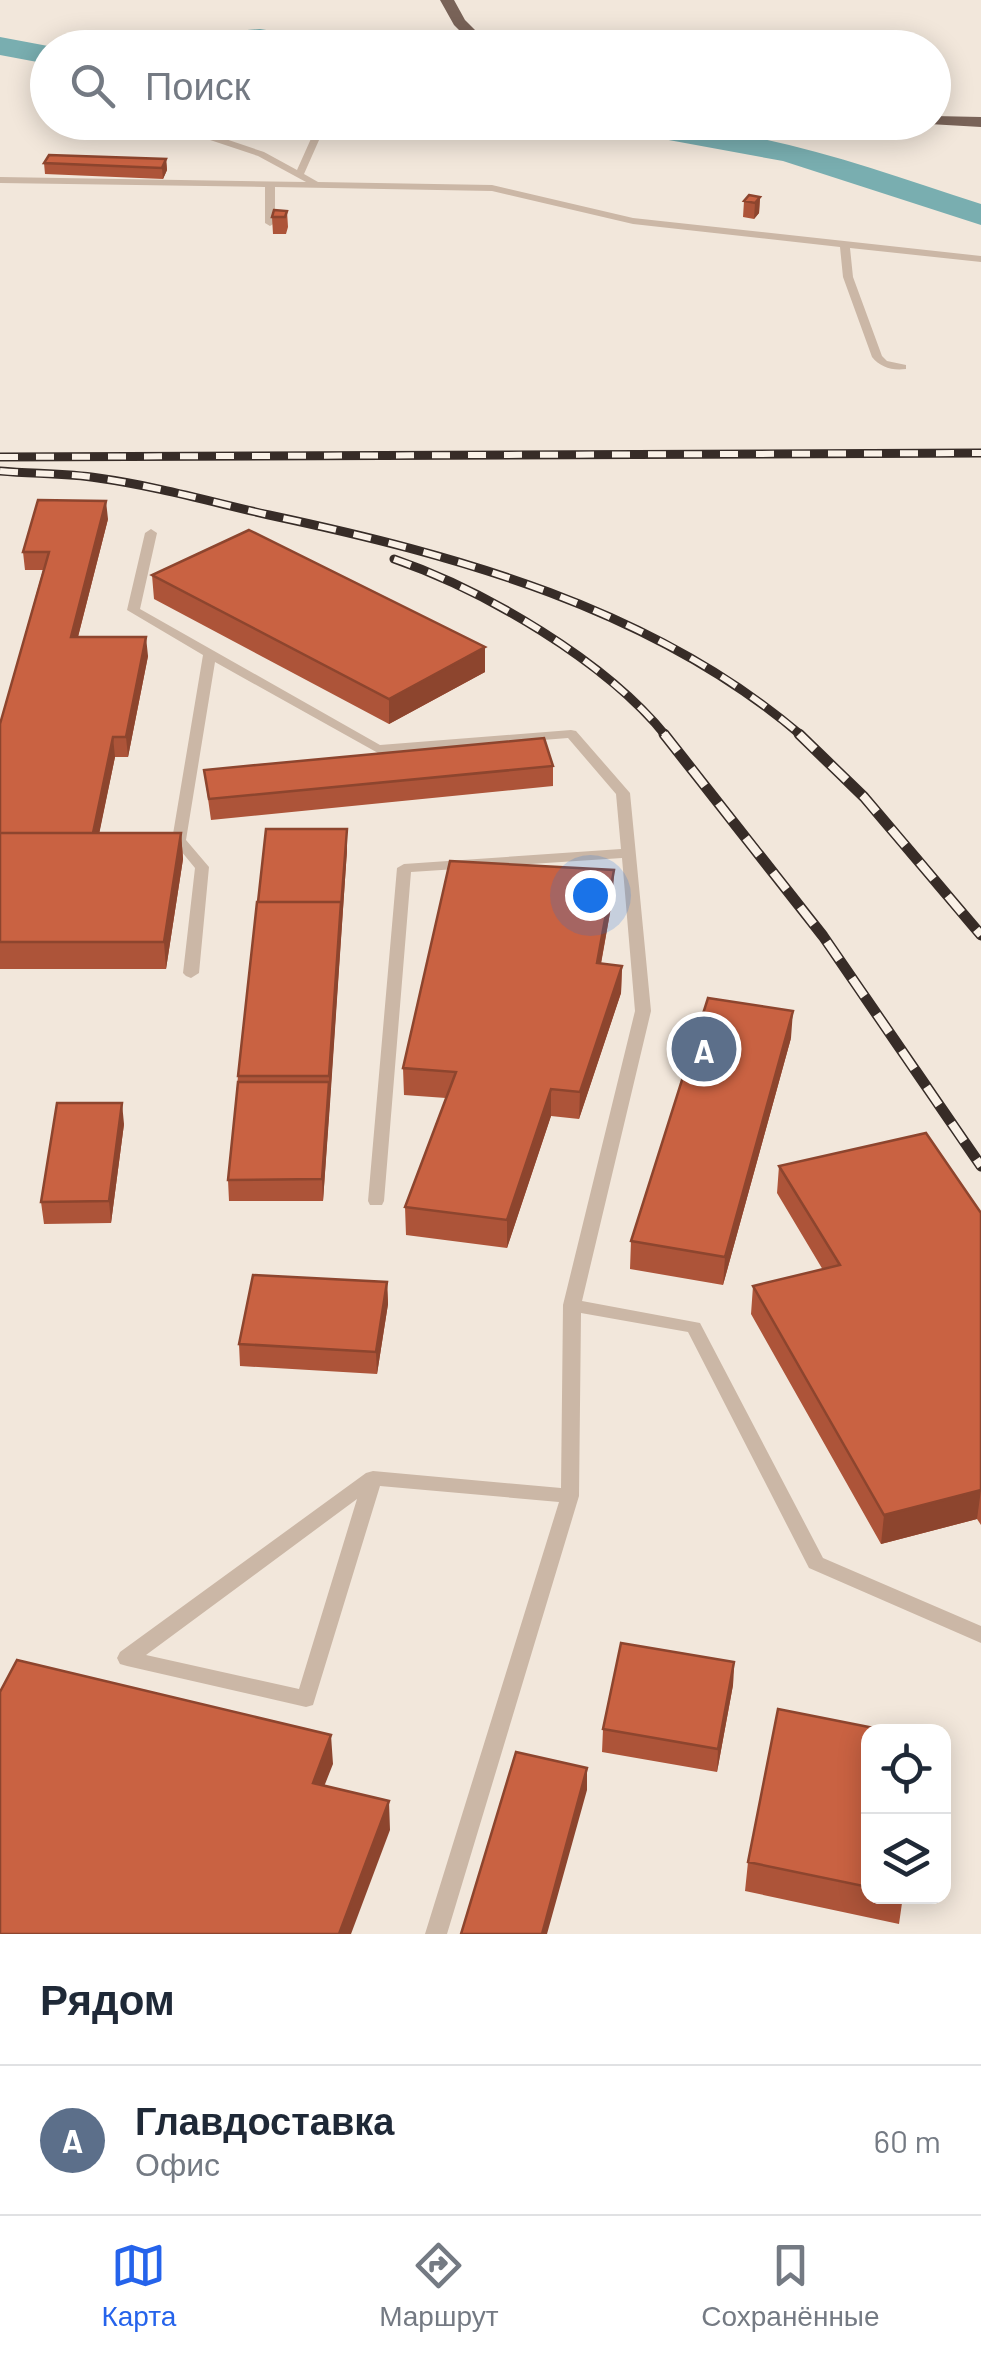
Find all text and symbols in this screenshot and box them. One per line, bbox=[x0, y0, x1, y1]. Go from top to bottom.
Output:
search box bbox=[30, 30, 951, 140]
icon: search bbox=[65, 58, 120, 113]
text: Поиск bbox=[145, 62, 250, 108]
your location bbox=[565, 870, 616, 921]
pin: A bbox=[672, 1012, 736, 1086]
map controls bbox=[861, 1724, 951, 1904]
button: locate bbox=[861, 1724, 951, 1814]
button: layers bbox=[861, 1814, 951, 1904]
text: Рядом bbox=[40, 1973, 175, 2023]
text: Главдоставка bbox=[135, 2097, 395, 2143]
text: A bbox=[62, 2121, 83, 2159]
text: 60 m bbox=[874, 2121, 941, 2159]
text: Офис bbox=[135, 2144, 220, 2182]
tab: Карта bbox=[101, 2238, 176, 2333]
tab: Маршрут bbox=[379, 2238, 498, 2333]
tab: Сохранённые bbox=[701, 2238, 880, 2333]

